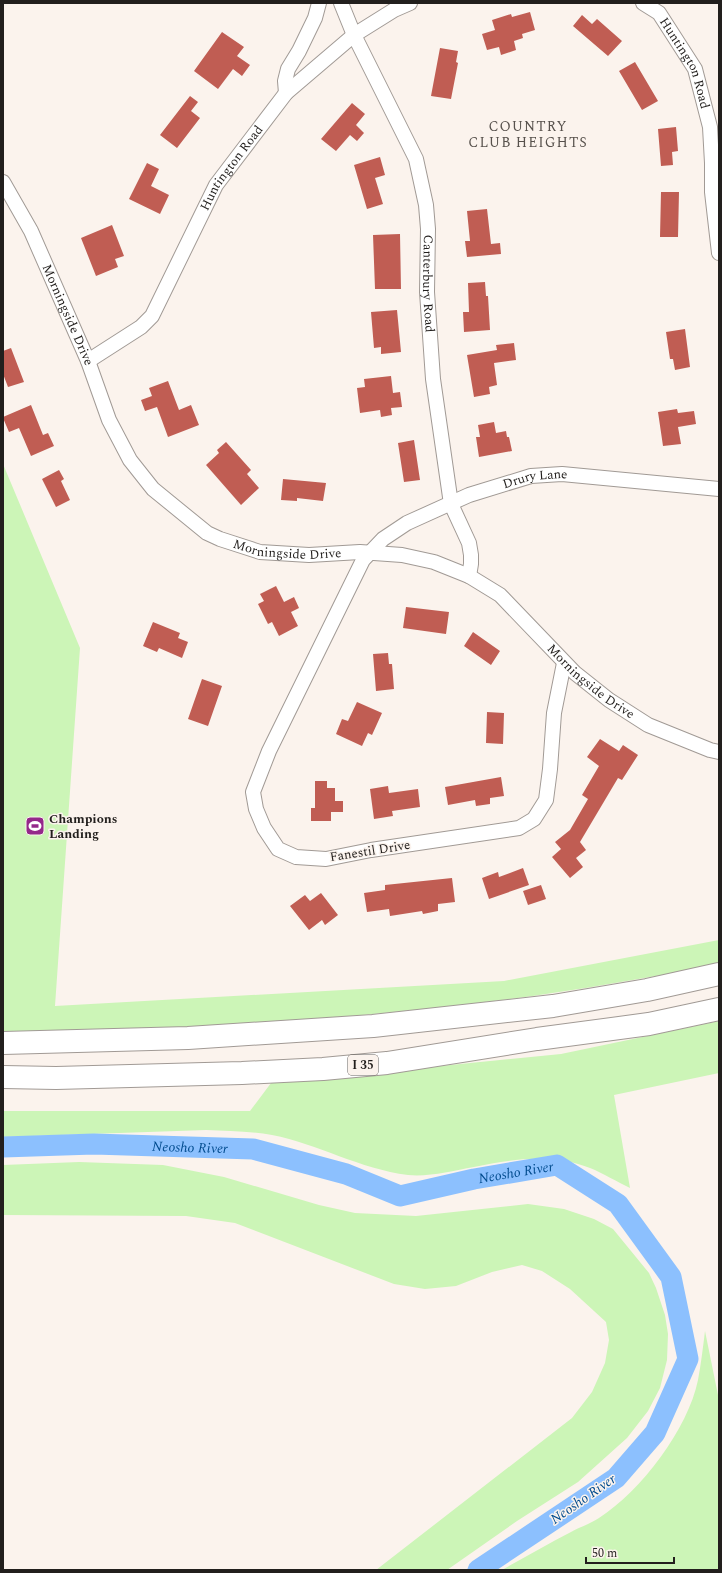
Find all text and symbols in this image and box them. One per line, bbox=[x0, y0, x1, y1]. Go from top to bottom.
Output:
street label: Huntington Road bbox=[654, 13, 715, 111]
district label: COUNTRY CLUB HEIGHTS bbox=[468, 116, 588, 153]
street label: Huntington Road bbox=[195, 121, 268, 214]
street label: Canterbury Road bbox=[417, 234, 440, 333]
street label: Morningside Drive bbox=[37, 261, 99, 368]
street label: Drury Lane bbox=[500, 464, 568, 494]
street label: Morningside Drive bbox=[230, 534, 342, 565]
street label: Morningside Drive bbox=[542, 639, 638, 724]
place label: Champions Landing bbox=[49, 809, 117, 844]
sports icon: Champions Landing bbox=[24, 815, 46, 837]
street label: Fanestil Drive bbox=[328, 835, 412, 867]
road number: I 35 bbox=[348, 1055, 378, 1075]
water label: Neosho River bbox=[152, 1135, 228, 1159]
water label: Neosho River bbox=[477, 1155, 555, 1189]
water label: Neosho River bbox=[546, 1469, 620, 1529]
scale bar bbox=[586, 1539, 674, 1565]
text: 50 m bbox=[592, 1544, 617, 1563]

